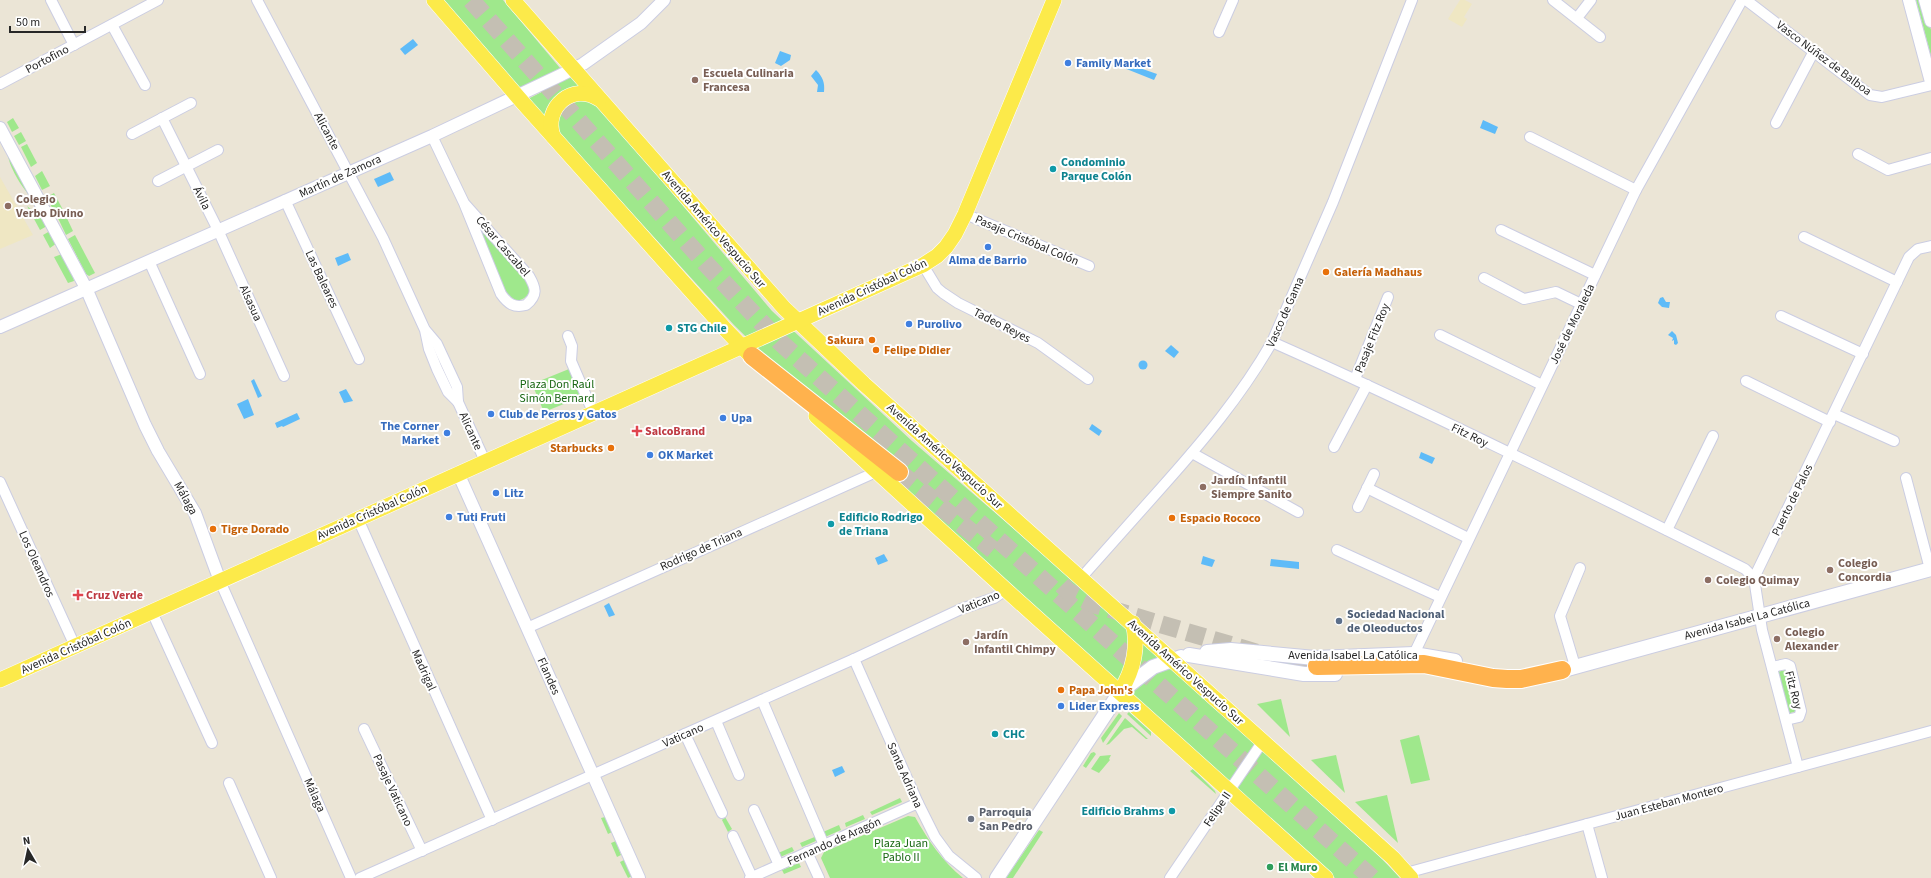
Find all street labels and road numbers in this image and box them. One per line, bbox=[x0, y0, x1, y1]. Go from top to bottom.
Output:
street label: Vasco Núñez de Balboa bbox=[1772, 17, 1875, 100]
street label: Portofino bbox=[22, 41, 72, 78]
street label: Alicante bbox=[310, 109, 344, 153]
street label: Martín de Zamora bbox=[296, 151, 384, 202]
street label: Avenida Américo Vespucio Sur bbox=[658, 167, 770, 292]
street label: Ávila bbox=[189, 184, 215, 213]
street label: Pasaje Cristóbal Colón bbox=[972, 211, 1081, 270]
street label: César Cascabel bbox=[471, 212, 534, 280]
street label: Las Baleares bbox=[301, 247, 342, 311]
street label: Avenida Cristóbal Colón bbox=[815, 255, 930, 320]
street label: Vasco de Gama bbox=[1262, 274, 1309, 350]
street label: José de Moraleda bbox=[1546, 281, 1599, 367]
street label: Alsasua bbox=[235, 282, 266, 324]
street label: Pasaje Fitz Roy bbox=[1351, 300, 1394, 376]
street label: Tadeo Reyes bbox=[970, 304, 1033, 347]
street label: Avenida Américo Vespucio Sur bbox=[883, 400, 1007, 514]
street label: Alicante bbox=[455, 409, 487, 453]
street label: Fitz Roy bbox=[1448, 419, 1491, 452]
street label: Puerto de Palos bbox=[1768, 461, 1817, 539]
street label: Málaga bbox=[169, 478, 202, 518]
street label: Avenida Cristóbal Colón bbox=[314, 480, 430, 544]
street label: Rodrigo de Triana bbox=[657, 524, 745, 575]
street label: Los Oleandros bbox=[14, 528, 59, 600]
street label: Vaticano bbox=[956, 586, 1002, 618]
street label: Avenida Isabel La Católica bbox=[1682, 594, 1812, 644]
street label: Avenida Cristóbal Colón bbox=[18, 614, 134, 678]
street label: Avenida Américo Vespucio Sur bbox=[1124, 616, 1248, 730]
street label: Madrigal bbox=[407, 647, 440, 694]
street label: Avenida Isabel La Católica bbox=[1288, 647, 1418, 664]
street label: Flandes bbox=[533, 655, 564, 698]
street label: Fitz Roy bbox=[1781, 669, 1807, 712]
street label: Vaticano bbox=[660, 719, 706, 752]
street label: Santa Adriana bbox=[882, 740, 927, 811]
street label: Pasaje Vaticano bbox=[368, 751, 417, 829]
street label: Málaga bbox=[299, 775, 330, 815]
street label: Juan Esteban Montero bbox=[1613, 780, 1725, 825]
street label: Felipe II bbox=[1199, 788, 1235, 830]
street label: Fernando de Aragón bbox=[785, 813, 884, 870]

